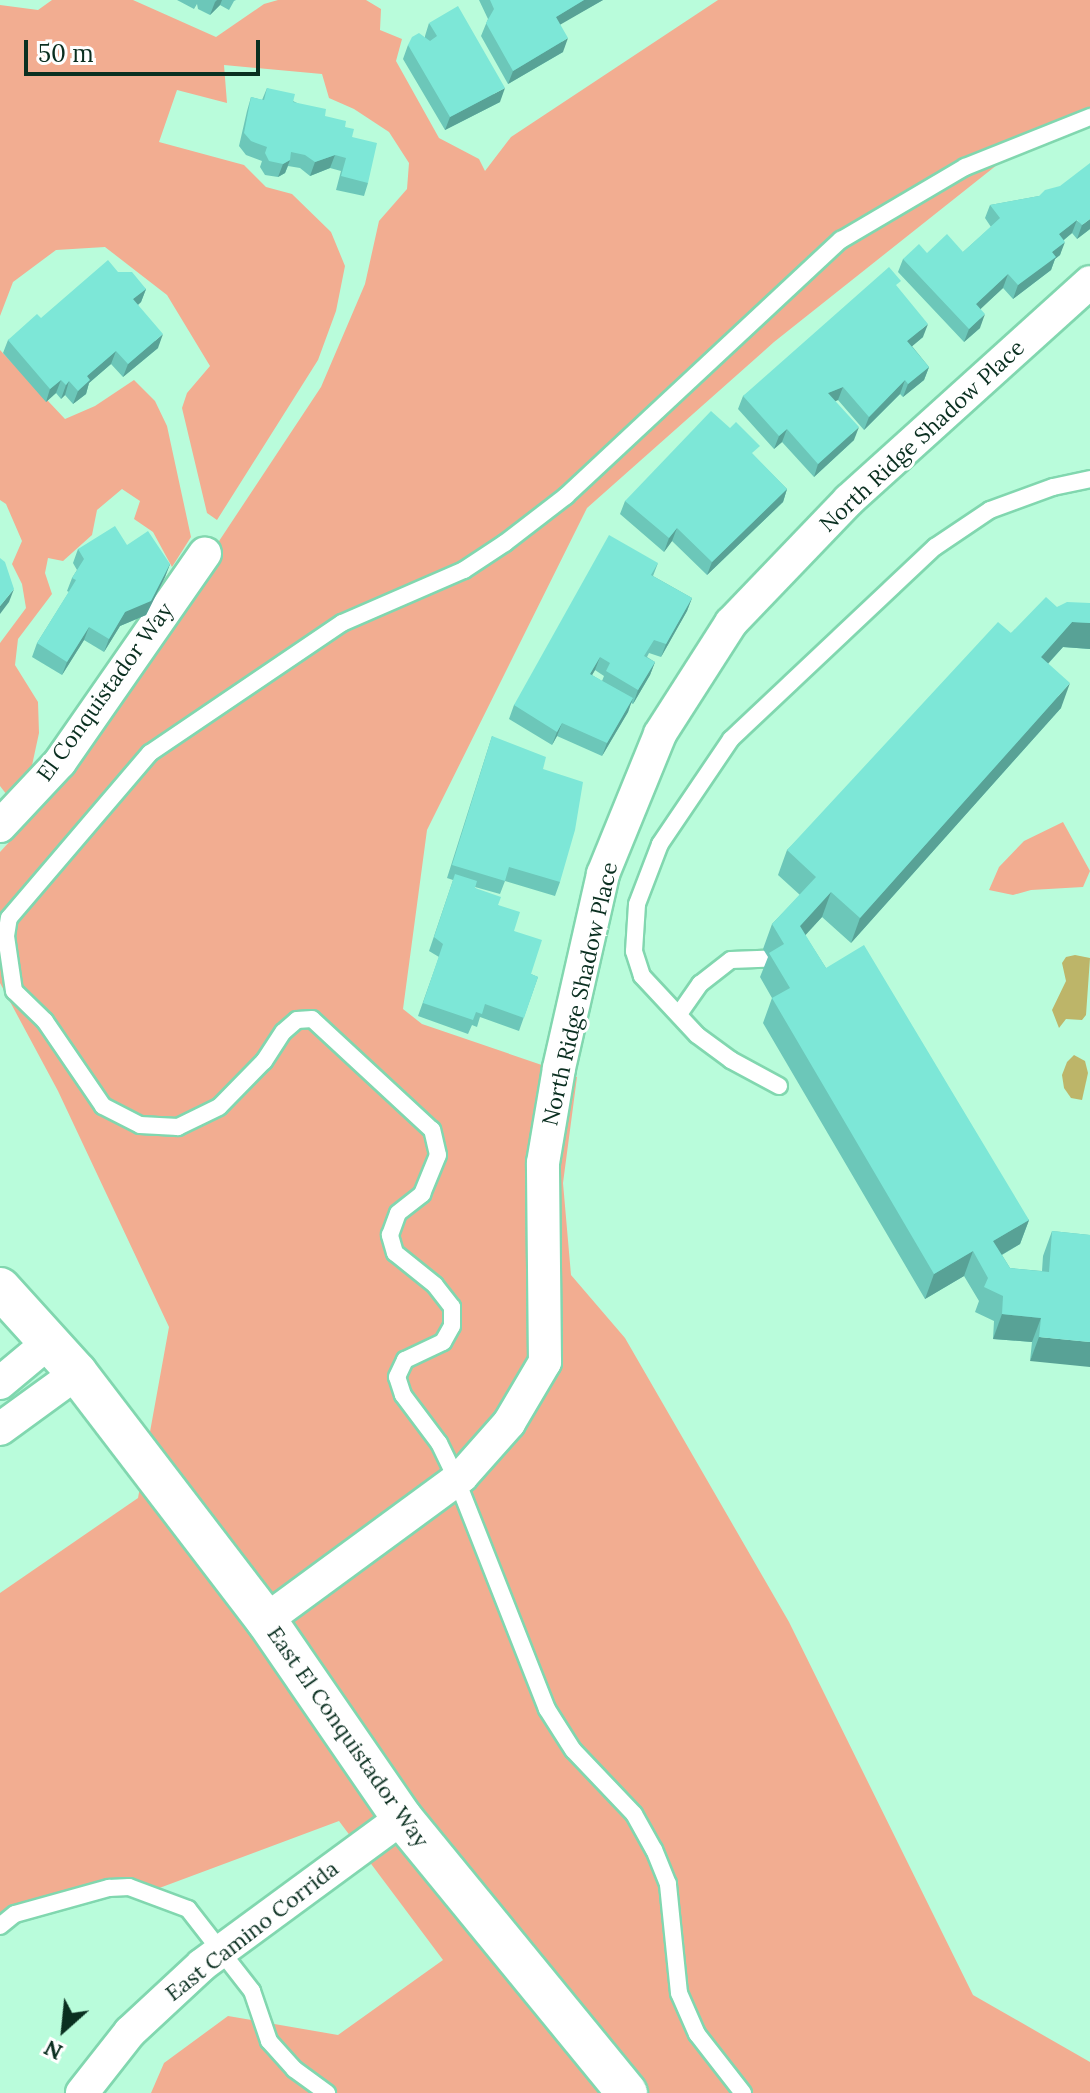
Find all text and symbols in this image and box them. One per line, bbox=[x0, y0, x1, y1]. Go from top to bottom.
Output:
scale bar bbox=[28, 24, 264, 74]
text: 50 m bbox=[38, 38, 94, 69]
street label: North Ridge Shadow Place bbox=[814, 334, 1030, 538]
street label: El Conquistador Way bbox=[31, 598, 179, 786]
street label: North Ridge Shadow Place bbox=[537, 860, 623, 1128]
street label: East El Conquistador Way bbox=[262, 1621, 434, 1853]
street label: East Camino Corrida bbox=[160, 1855, 344, 2007]
north arrow bbox=[24, 1989, 104, 2069]
text: N bbox=[39, 2034, 67, 2067]

